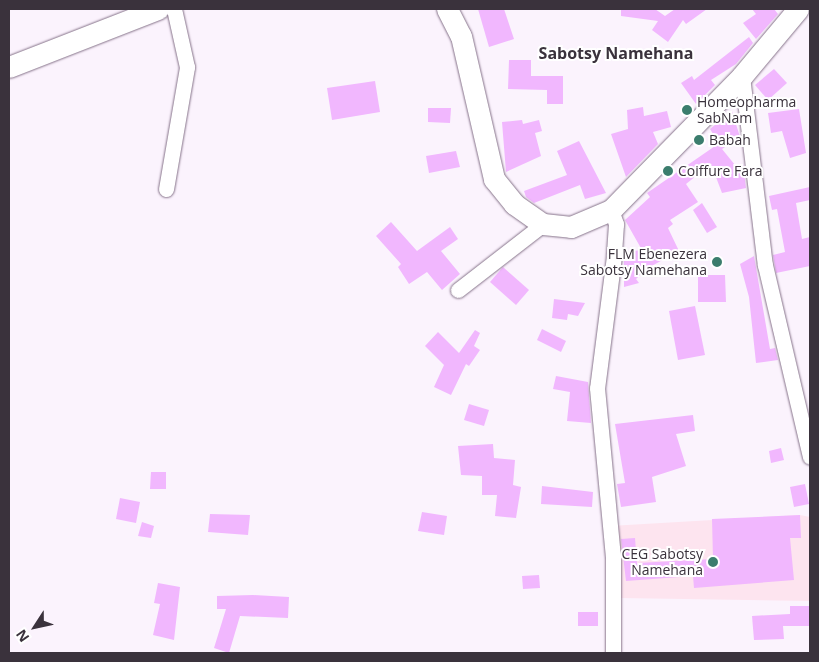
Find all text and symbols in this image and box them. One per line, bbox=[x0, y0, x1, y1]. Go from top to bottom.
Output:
district label: Sabotsy Namehana bbox=[539, 43, 693, 63]
place label: Homeopharma SabNam bbox=[697, 94, 796, 126]
marker: Homeopharma SabNam bbox=[681, 104, 693, 116]
place label: Babah bbox=[709, 132, 751, 148]
marker: Babah bbox=[693, 134, 705, 146]
place label: Coiffure Fara bbox=[678, 163, 763, 179]
marker: Coiffure Fara bbox=[662, 165, 674, 177]
place label: FLM Ebenezera Sabotsy Namehana bbox=[580, 246, 707, 278]
marker: FLM Ebenezera Sabotsy Namehana bbox=[711, 256, 723, 268]
place label: CEG Sabotsy Namehana bbox=[621, 546, 703, 578]
marker: CEG Sabotsy Namehana bbox=[707, 556, 719, 568]
north arrow bbox=[10, 602, 60, 652]
text: N bbox=[11, 626, 33, 646]

